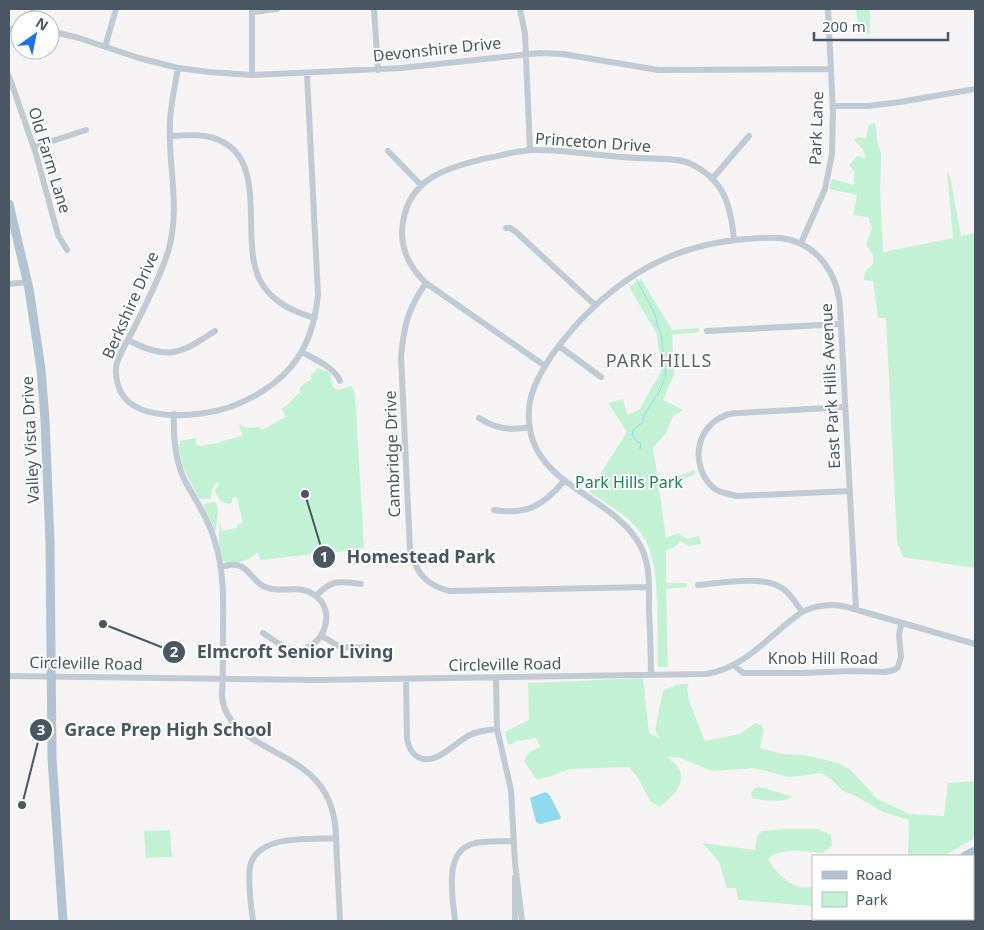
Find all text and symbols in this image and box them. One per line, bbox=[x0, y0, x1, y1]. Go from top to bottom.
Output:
north arrow bbox=[10, 10, 60, 60]
scale bar bbox=[814, 10, 948, 42]
text: N bbox=[32, 13, 52, 35]
text: 200 m bbox=[822, 16, 866, 36]
street label: Devonshire Drive bbox=[372, 31, 502, 67]
street label: Park Lane bbox=[804, 91, 828, 165]
street label: Old Farm Lane bbox=[23, 104, 77, 216]
street label: Princeton Drive bbox=[534, 127, 652, 157]
street label: Berkshire Drive bbox=[97, 248, 163, 362]
street label: East Park Hills Avenue bbox=[815, 303, 845, 469]
district label: PARK HILLS bbox=[606, 348, 712, 372]
street label: Valley Vista Drive bbox=[16, 376, 44, 504]
street label: Cambridge Drive bbox=[379, 390, 405, 518]
park label: Park Hills Park bbox=[575, 471, 683, 493]
callout: Homestead Park bbox=[312, 540, 506, 573]
text: Homestead Park bbox=[347, 544, 496, 568]
text: 1 bbox=[320, 546, 328, 566]
callout: Elmcroft Senior Living bbox=[162, 635, 403, 668]
text: Elmcroft Senior Living bbox=[197, 639, 393, 663]
text: 2 bbox=[170, 641, 179, 661]
street label: Knob Hill Road bbox=[768, 647, 878, 669]
street label: Circleville Road bbox=[29, 651, 143, 675]
street label: Circleville Road bbox=[448, 652, 562, 676]
callout: Grace Prep High School bbox=[29, 714, 282, 747]
text: Grace Prep High School bbox=[64, 717, 272, 741]
text: 3 bbox=[37, 719, 45, 739]
legend bbox=[812, 855, 974, 920]
text: Road bbox=[856, 864, 892, 884]
text: Park bbox=[856, 889, 888, 909]

